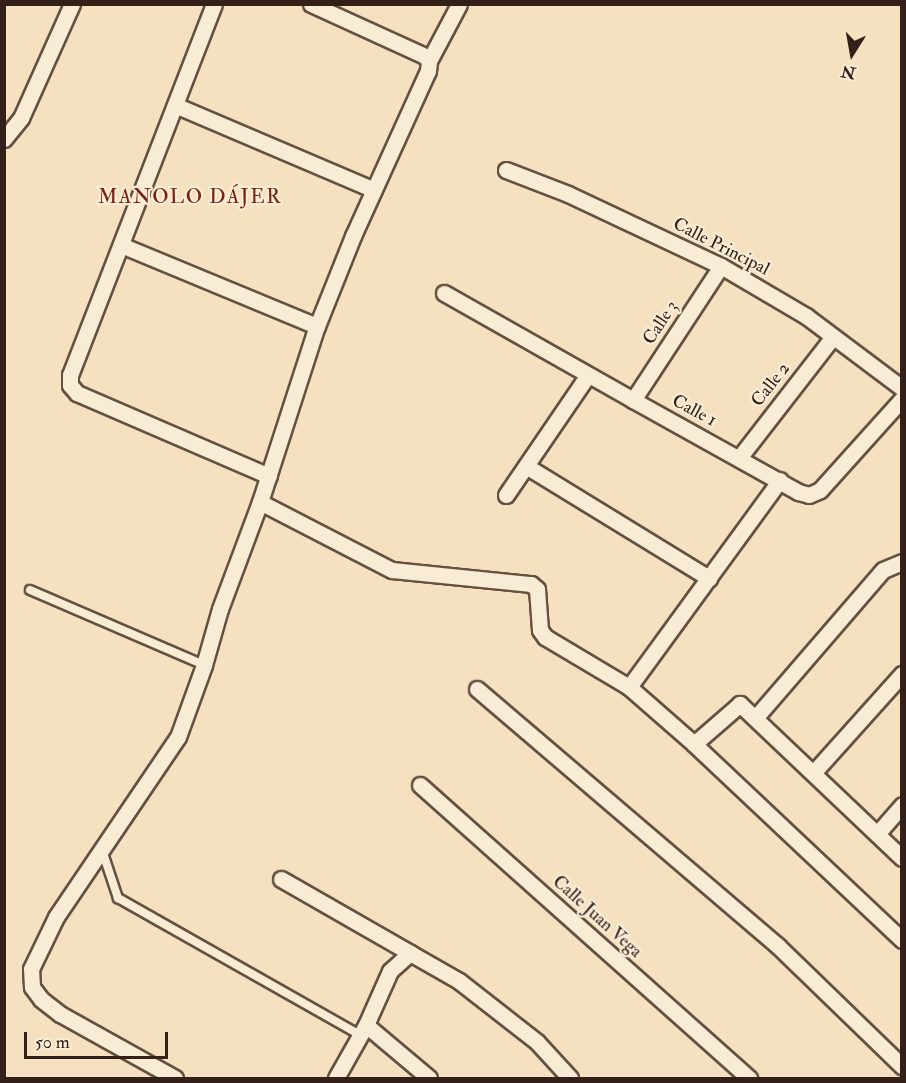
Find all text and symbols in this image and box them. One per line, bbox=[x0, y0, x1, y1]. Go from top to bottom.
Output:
north arrow bbox=[822, 24, 882, 84]
text: N bbox=[840, 60, 858, 83]
district label: MANOLO DÁJER bbox=[98, 184, 282, 208]
street label: Calle Principal bbox=[669, 214, 773, 280]
street label: Calle 3 bbox=[639, 297, 683, 349]
street label: Calle 2 bbox=[747, 359, 795, 411]
street label: Calle 1 bbox=[668, 390, 720, 432]
street label: Calle Juan Vega bbox=[548, 871, 646, 963]
scale bar bbox=[27, 1020, 171, 1058]
text: 50 m bbox=[35, 1031, 70, 1054]

